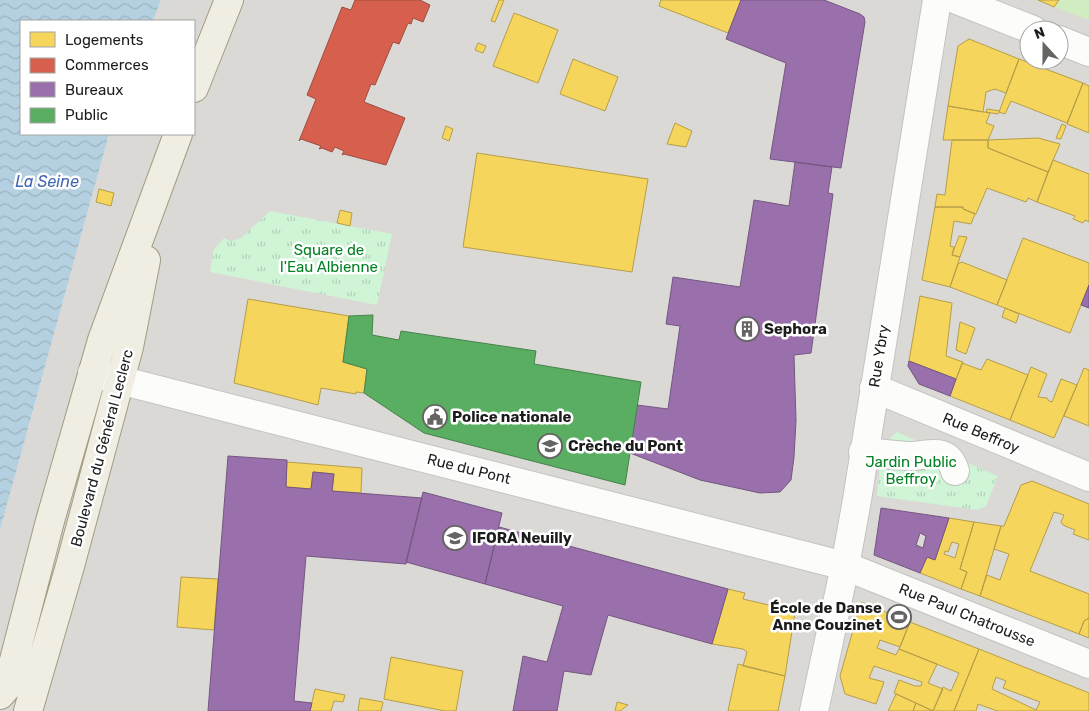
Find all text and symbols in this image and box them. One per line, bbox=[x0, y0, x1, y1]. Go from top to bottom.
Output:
legend bbox=[20, 20, 195, 135]
north arrow bbox=[1019, 20, 1069, 70]
text: N bbox=[1032, 24, 1047, 43]
text: Logements bbox=[65, 31, 144, 49]
text: Commerces bbox=[65, 56, 149, 74]
text: Bureaux bbox=[65, 81, 123, 99]
text: Public bbox=[65, 106, 108, 124]
water label: La Seine bbox=[15, 172, 79, 191]
park label: Square de l'Eau Albienne bbox=[280, 241, 378, 276]
building icon: Sephora bbox=[734, 316, 760, 342]
place label: Sephora bbox=[764, 320, 827, 338]
street label: Rue Ybry bbox=[865, 323, 893, 389]
street label: Boulevard du Général Leclerc bbox=[67, 347, 137, 549]
public building icon: Police nationale bbox=[422, 404, 448, 430]
place label: Police nationale bbox=[452, 408, 571, 426]
street label: Rue Beffroy bbox=[940, 409, 1022, 457]
school or university icon: Crèche du Pont bbox=[537, 433, 563, 459]
place label: Crèche du Pont bbox=[568, 437, 683, 455]
street label: Rue du Pont bbox=[425, 450, 513, 488]
park label: Jardin Public Beffroy bbox=[865, 453, 957, 488]
school or university icon: IFORA Neuilly bbox=[442, 525, 468, 551]
place label: IFORA Neuilly bbox=[472, 529, 572, 547]
street label: Rue Paul Chatrousse bbox=[896, 579, 1038, 651]
place label: École de Danse Anne Couzinet bbox=[770, 599, 882, 634]
sports icon: École de Danse Anne Couzinet bbox=[886, 604, 912, 630]

